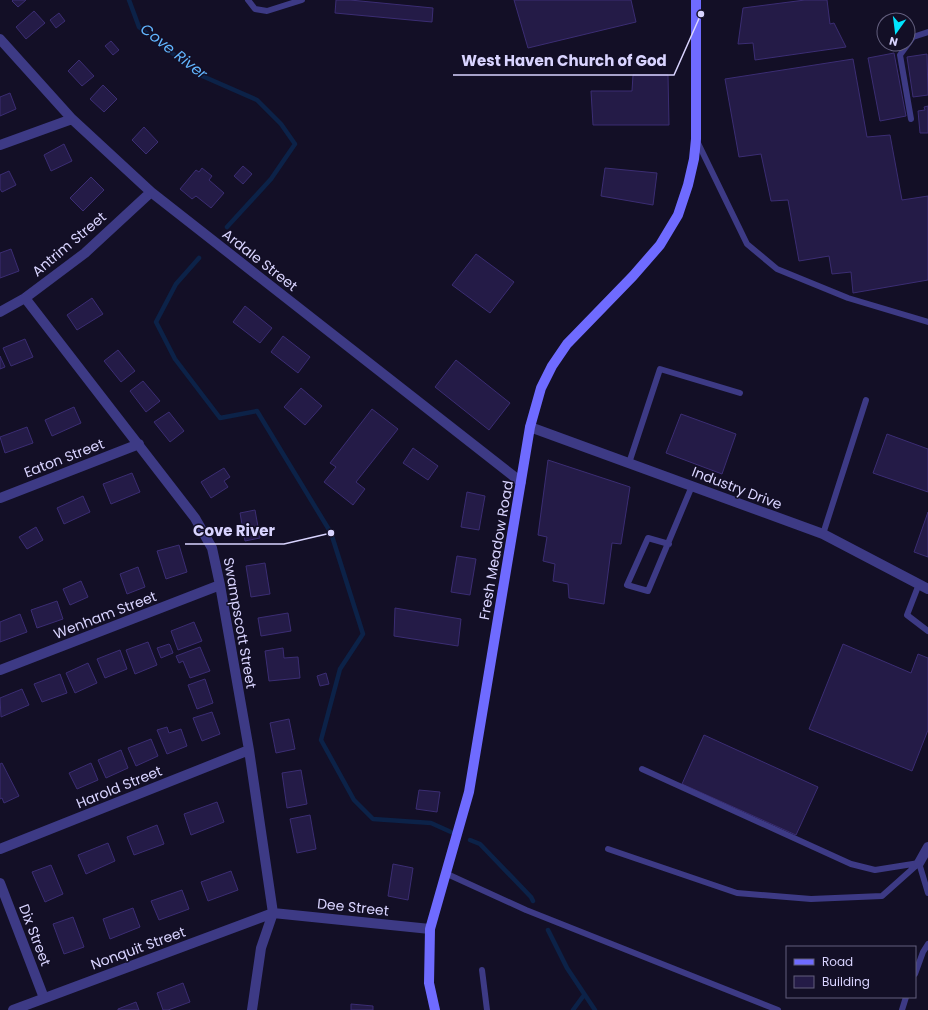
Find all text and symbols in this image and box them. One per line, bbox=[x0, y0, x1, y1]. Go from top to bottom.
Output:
north arrow bbox=[876, 12, 916, 52]
water label: Cove River bbox=[136, 18, 212, 84]
text: N bbox=[888, 33, 900, 50]
callout: West Haven Church of God bbox=[453, 48, 674, 75]
text: West Haven Church of God bbox=[461, 50, 667, 71]
street label: Antrim Street bbox=[28, 207, 110, 281]
street label: Ardale Street bbox=[218, 224, 302, 296]
street label: Eaton Street bbox=[21, 434, 107, 482]
street label: Industry Drive bbox=[689, 462, 785, 515]
street label: Fresh Meadow Road bbox=[474, 479, 518, 621]
callout: Cove River bbox=[185, 517, 284, 544]
text: Cove River bbox=[193, 520, 276, 541]
street label: Swampscott Street bbox=[219, 556, 261, 690]
street label: Wenham Street bbox=[51, 586, 159, 644]
street label: Harold Street bbox=[73, 761, 165, 813]
street label: Dee Street bbox=[316, 893, 390, 921]
street label: Dix Street bbox=[14, 901, 56, 969]
street label: Nonquit Street bbox=[88, 922, 188, 974]
legend bbox=[786, 946, 916, 998]
text: Road bbox=[822, 953, 853, 970]
text: Building bbox=[822, 973, 870, 990]

